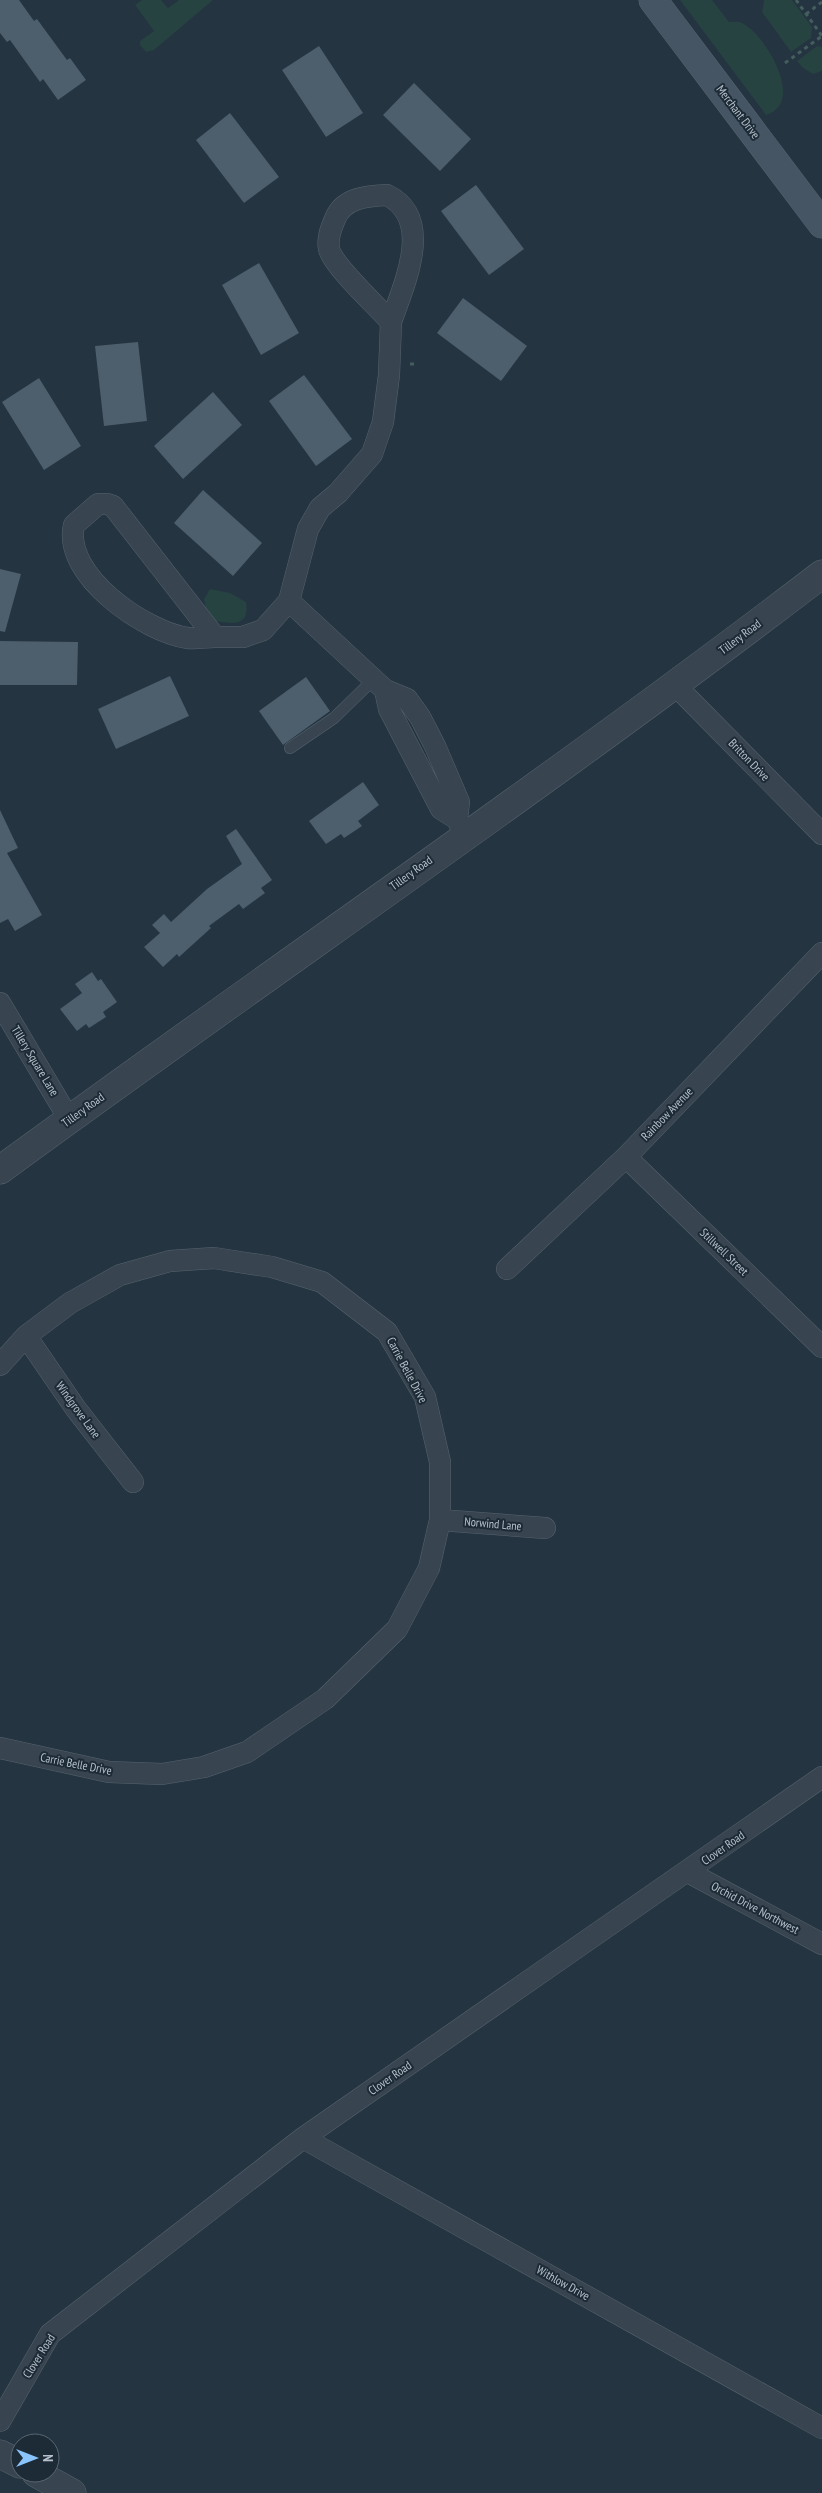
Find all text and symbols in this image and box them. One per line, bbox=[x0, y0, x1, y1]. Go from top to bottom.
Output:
street label: Merchant Drive bbox=[713, 82, 763, 141]
street label: Tillery Road bbox=[716, 616, 764, 657]
street label: Britton Drive bbox=[726, 735, 773, 784]
street label: Tillery Road bbox=[386, 852, 435, 893]
street label: Tillery Square Lane bbox=[9, 1023, 62, 1099]
street label: Rainbow Avenue bbox=[638, 1084, 696, 1143]
street label: Tillery Road bbox=[58, 1089, 107, 1130]
street label: Stillwell Street bbox=[697, 1225, 752, 1279]
street label: Carrie Belle Drive bbox=[384, 1334, 431, 1405]
street label: Windgrove Lane bbox=[53, 1378, 104, 1441]
street label: Norwind Lane bbox=[464, 1514, 522, 1533]
street label: Carrie Belle Drive bbox=[39, 1749, 113, 1778]
street label: Clover Road bbox=[698, 1827, 747, 1868]
street label: Orchid Drive Northwest bbox=[709, 1878, 802, 1937]
street label: Clover Road bbox=[365, 2057, 414, 2098]
street label: Withlow Drive bbox=[534, 2262, 592, 2303]
street label: Clover Road bbox=[19, 2331, 58, 2381]
north arrow bbox=[10, 2433, 60, 2483]
text: N bbox=[39, 2454, 57, 2462]

